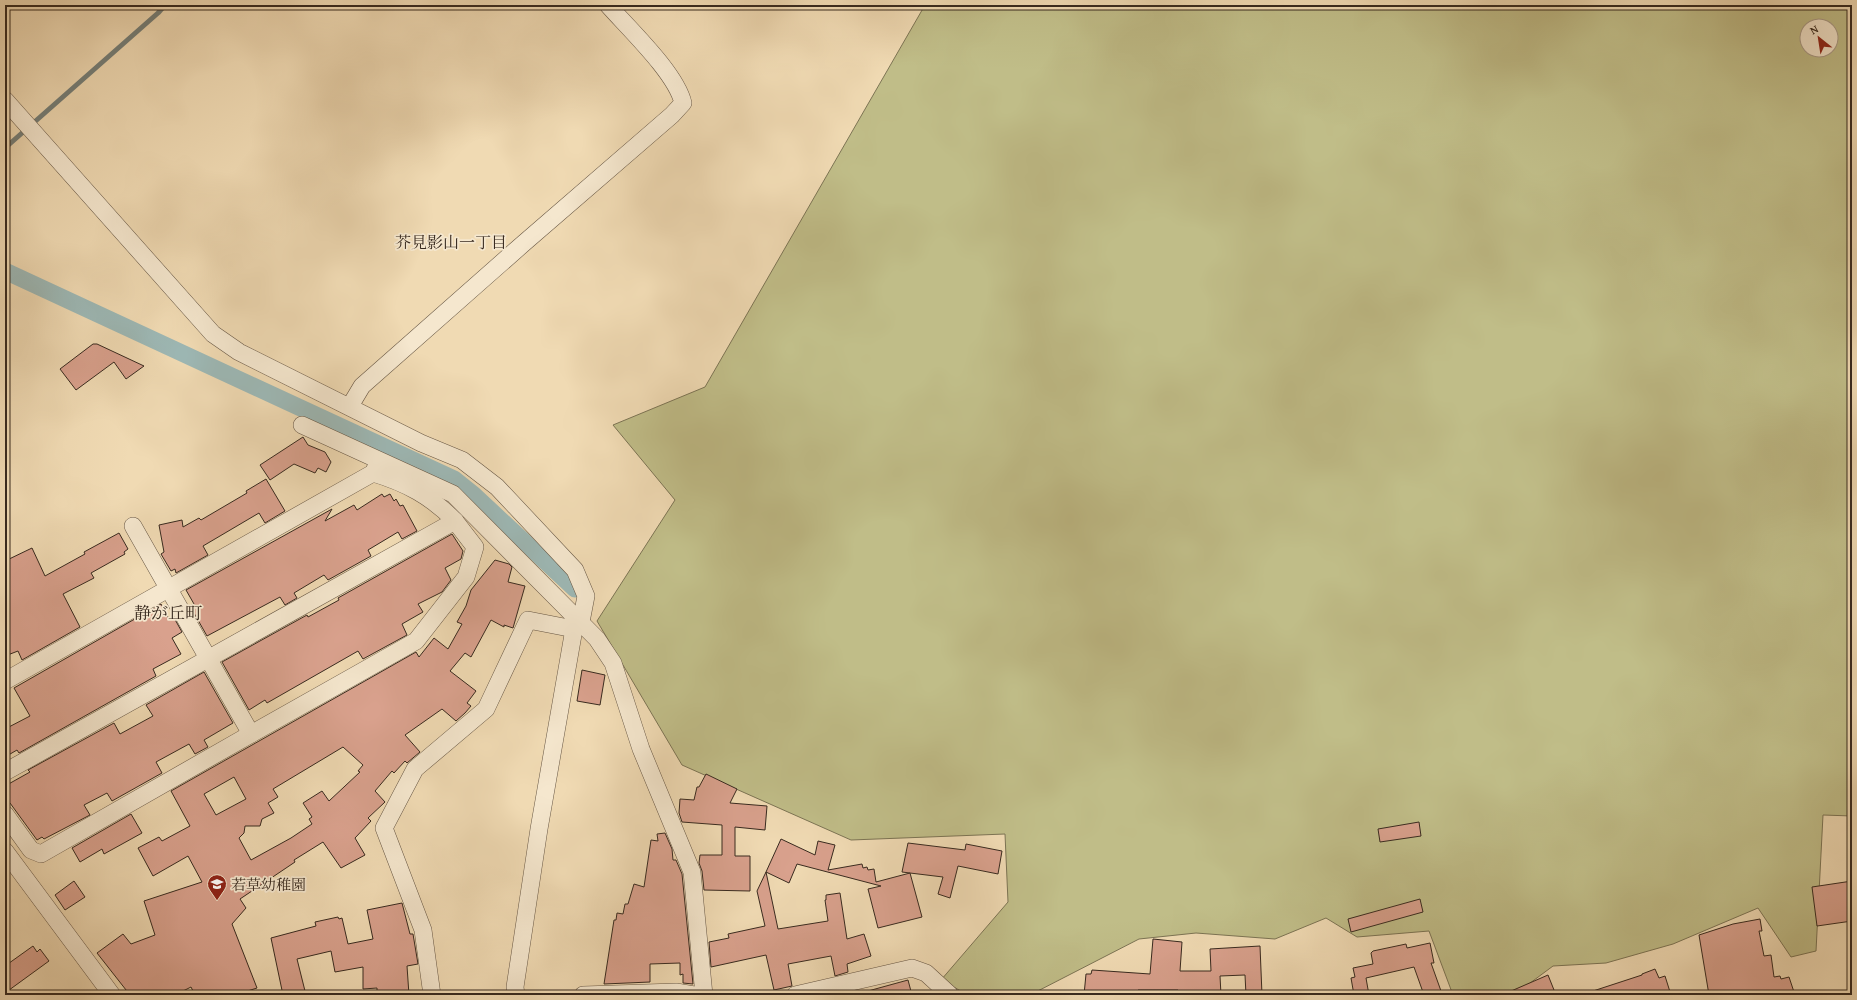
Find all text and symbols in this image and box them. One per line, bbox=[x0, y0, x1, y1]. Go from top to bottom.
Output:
north arrow bbox=[1799, 18, 1839, 58]
text: N bbox=[1807, 20, 1822, 38]
district label: 芥見影山一丁目 bbox=[395, 230, 507, 254]
district label: 静が丘町 bbox=[134, 600, 202, 625]
school or university icon: 若草幼稚園 bbox=[206, 873, 228, 901]
place label: 若草幼稚園 bbox=[231, 874, 306, 895]

